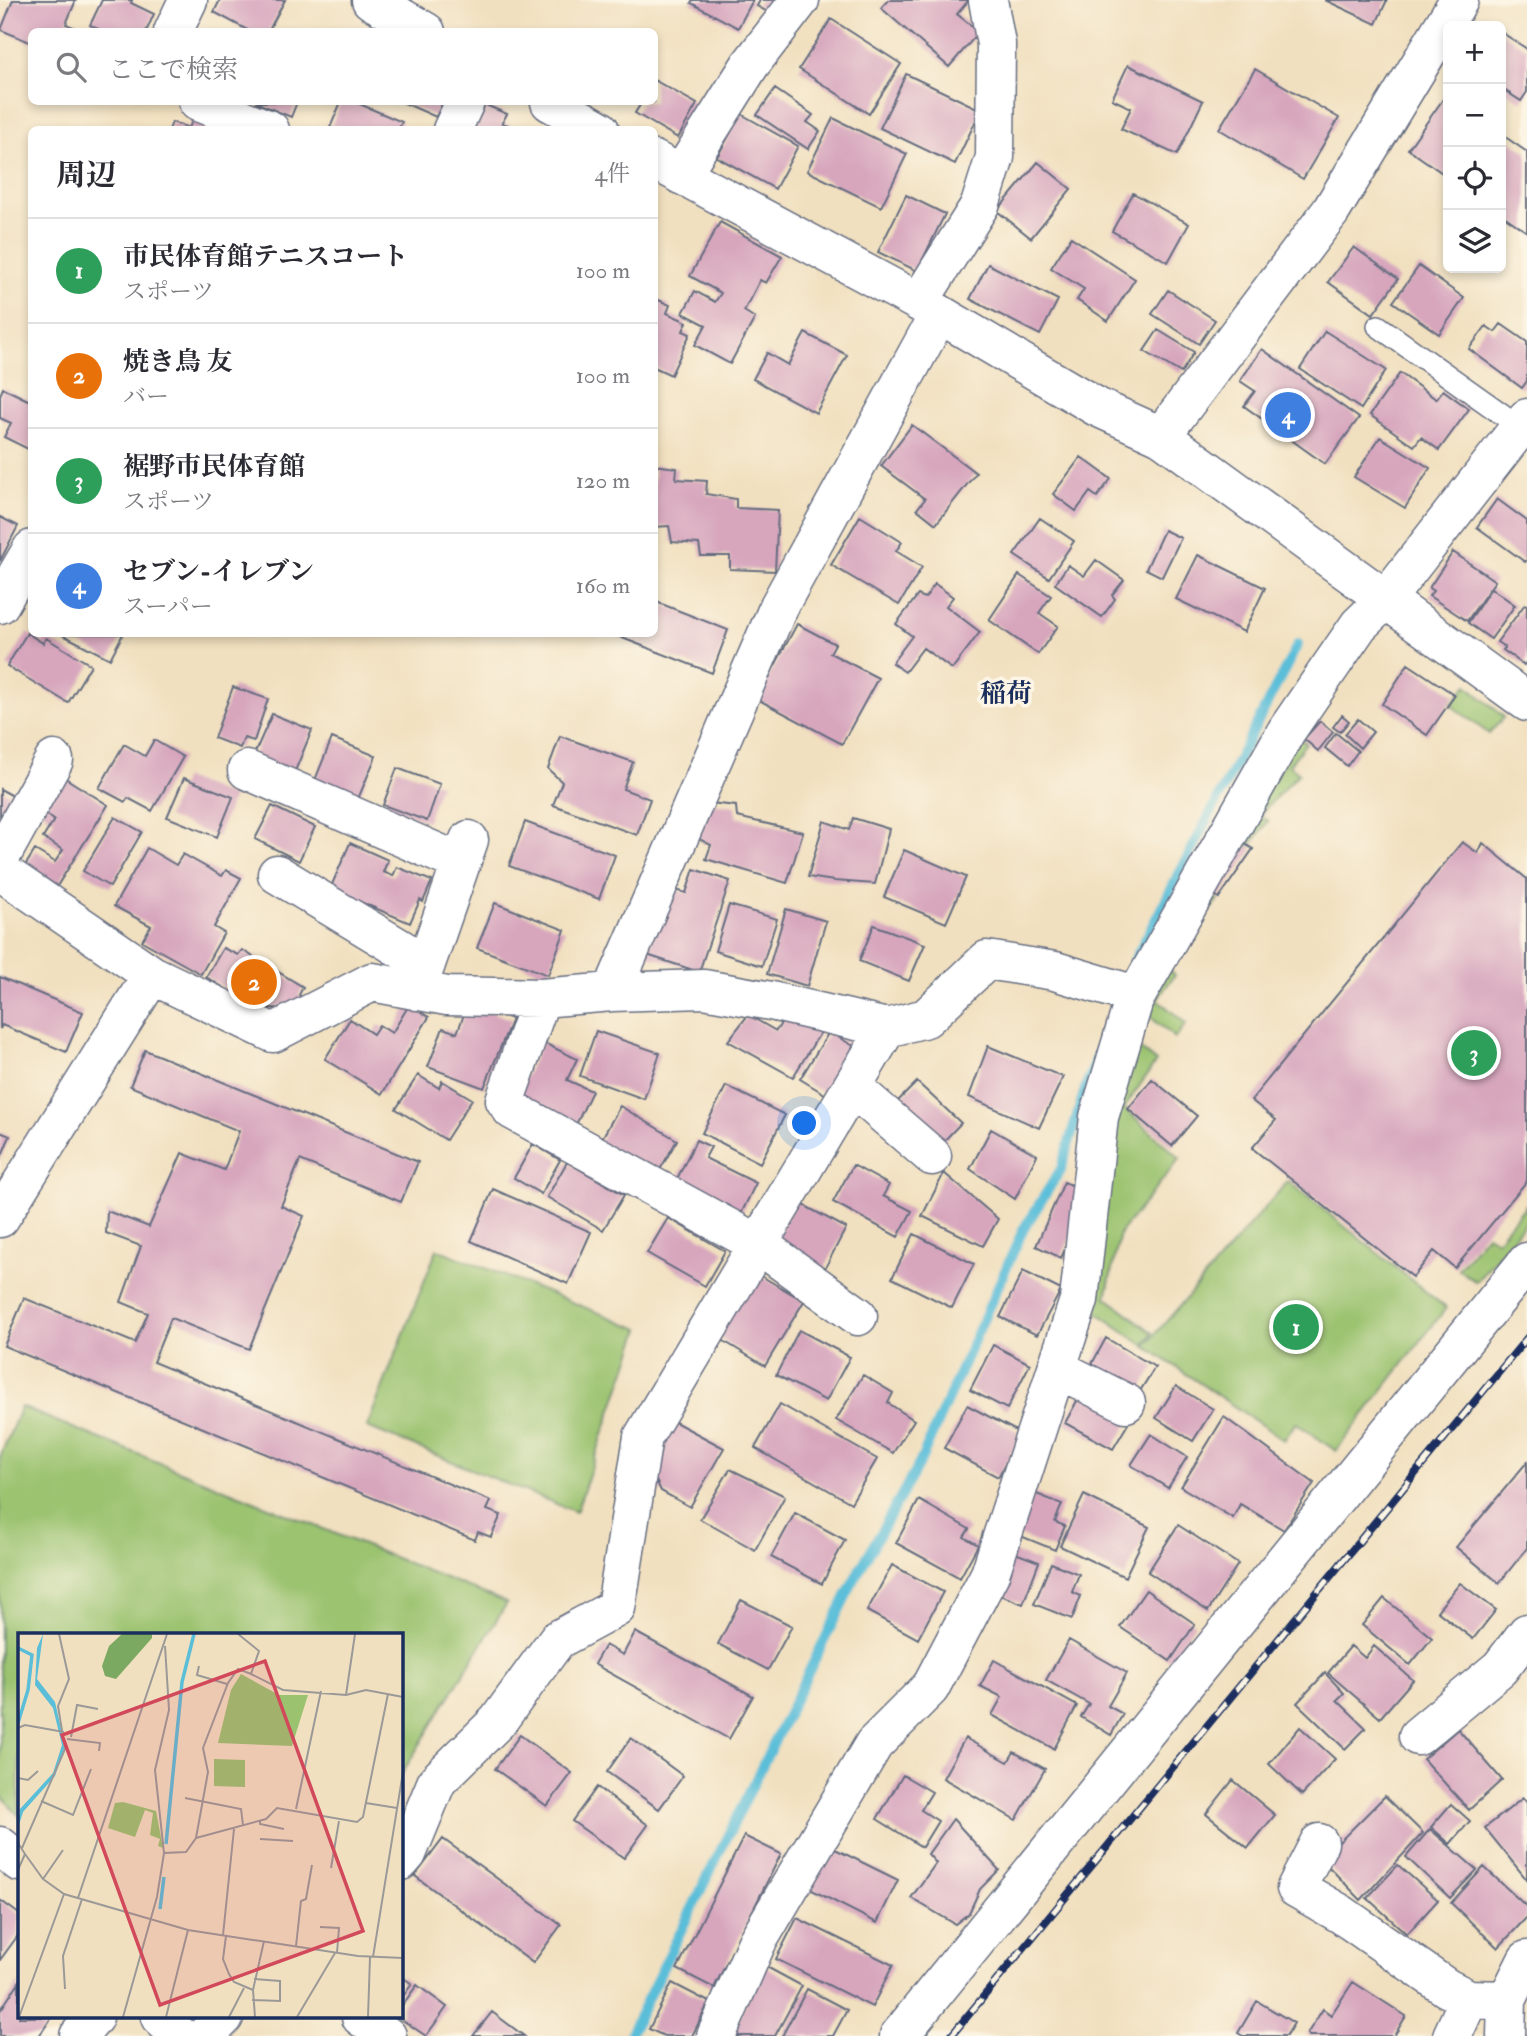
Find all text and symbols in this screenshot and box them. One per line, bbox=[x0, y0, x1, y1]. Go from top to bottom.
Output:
map controls bbox=[1443, 21, 1506, 273]
button: + bbox=[1443, 21, 1506, 84]
search box bbox=[28, 28, 658, 105]
icon: search bbox=[52, 48, 90, 86]
text: ここで検索 bbox=[108, 54, 238, 86]
button: − bbox=[1443, 84, 1506, 147]
button: locate bbox=[1443, 147, 1506, 210]
text: 周辺 bbox=[56, 157, 116, 194]
text: 4件 bbox=[595, 159, 630, 188]
button: layers bbox=[1443, 210, 1506, 273]
text: 市民体育館テニスコート bbox=[123, 241, 408, 273]
text: 1 bbox=[75, 256, 83, 285]
text: 100 m bbox=[576, 256, 630, 285]
text: スポーツ bbox=[123, 277, 214, 306]
text: 焼き鳥 友 bbox=[123, 346, 232, 378]
text: 2 bbox=[73, 361, 85, 390]
text: 100 m bbox=[576, 361, 630, 390]
text: バー bbox=[123, 382, 169, 411]
pin: 4 bbox=[1265, 389, 1311, 441]
text: 裾野市民体育館 bbox=[123, 451, 305, 483]
text: 3 bbox=[75, 466, 83, 495]
text: 120 m bbox=[576, 466, 630, 495]
text: スポーツ bbox=[123, 487, 214, 516]
text: セブン-イレブン bbox=[123, 556, 314, 588]
text: 4 bbox=[73, 571, 85, 600]
text: 160 m bbox=[576, 571, 630, 600]
text: スーパー bbox=[123, 592, 213, 621]
district label: 稲荷 bbox=[980, 678, 1032, 710]
pin: 2 bbox=[231, 956, 277, 1008]
pin: 3 bbox=[1451, 1027, 1497, 1079]
your location bbox=[787, 1106, 821, 1140]
pin: 1 bbox=[1273, 1301, 1319, 1353]
inset map bbox=[18, 1633, 402, 2018]

